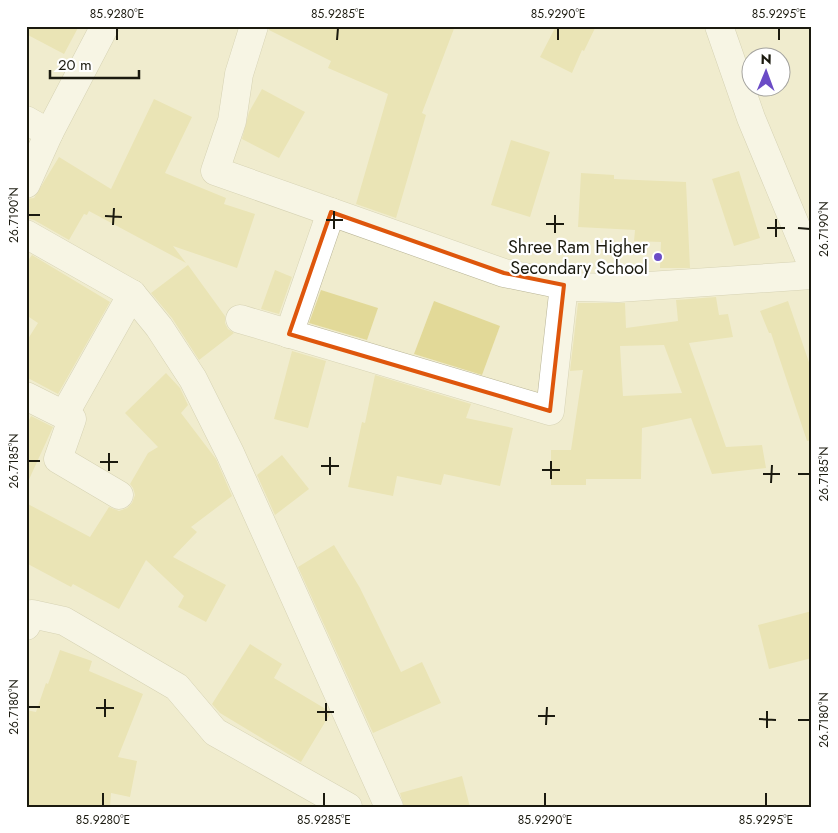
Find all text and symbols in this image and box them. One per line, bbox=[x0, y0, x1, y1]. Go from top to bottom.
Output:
text: 85.9280°E bbox=[90, 5, 144, 23]
text: 85.9285°E bbox=[311, 5, 365, 23]
text: 85.9290°E bbox=[531, 5, 585, 23]
text: 85.9295°E bbox=[752, 5, 806, 23]
scale bar bbox=[50, 48, 139, 80]
north arrow bbox=[740, 48, 790, 98]
text: N bbox=[760, 49, 772, 69]
text: 20 m bbox=[58, 54, 92, 76]
text: 26.7190°N bbox=[5, 187, 23, 243]
text: 26.7190°N bbox=[815, 201, 833, 257]
place label: Shree Ram Higher Secondary School bbox=[508, 234, 649, 281]
marker: Shree Ram Higher Secondary School bbox=[652, 251, 664, 263]
text: 26.7185°N bbox=[5, 434, 23, 489]
text: 26.7185°N bbox=[815, 447, 833, 502]
text: 26.7180°N bbox=[5, 679, 23, 735]
text: 26.7180°N bbox=[815, 692, 833, 748]
text: 85.9280°E bbox=[76, 811, 130, 829]
text: 85.9285°E bbox=[297, 811, 351, 829]
text: 85.9290°E bbox=[518, 811, 572, 829]
text: 85.9295°E bbox=[739, 811, 793, 829]

